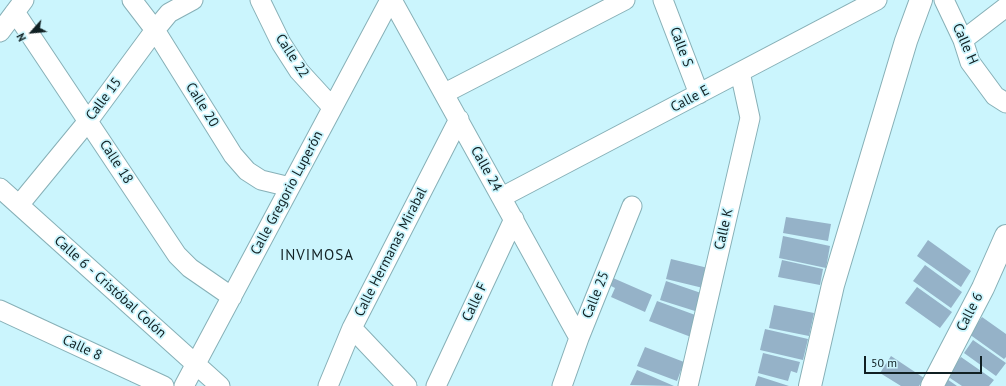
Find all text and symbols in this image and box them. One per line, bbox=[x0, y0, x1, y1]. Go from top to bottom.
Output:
north arrow bbox=[12, 12, 52, 52]
street label: Calle H bbox=[949, 21, 981, 67]
street label: Calle S bbox=[666, 25, 696, 69]
text: N bbox=[13, 31, 29, 44]
street label: Calle 22 bbox=[272, 31, 312, 81]
street label: Calle 15 bbox=[83, 74, 125, 124]
street label: Calle 20 bbox=[182, 80, 222, 130]
street label: Calle E bbox=[668, 82, 712, 116]
street label: Calle Gregorio Luperón bbox=[247, 128, 327, 258]
street label: Calle 18 bbox=[96, 137, 136, 187]
street label: Calle 24 bbox=[467, 144, 505, 194]
street label: Calle Hermanas Mirabal bbox=[351, 185, 431, 319]
street label: Calle K bbox=[711, 207, 737, 251]
street label: Calle 6 - Cristóbal Colón bbox=[51, 232, 169, 342]
district label: INVIMOSA bbox=[280, 247, 354, 265]
street label: Calle 25 bbox=[579, 269, 613, 321]
street label: Calle F bbox=[459, 280, 491, 324]
street label: Calle 6 bbox=[953, 290, 987, 334]
street label: Calle 8 bbox=[60, 332, 104, 364]
scale bar bbox=[866, 348, 984, 374]
text: 50 m bbox=[871, 355, 897, 370]

